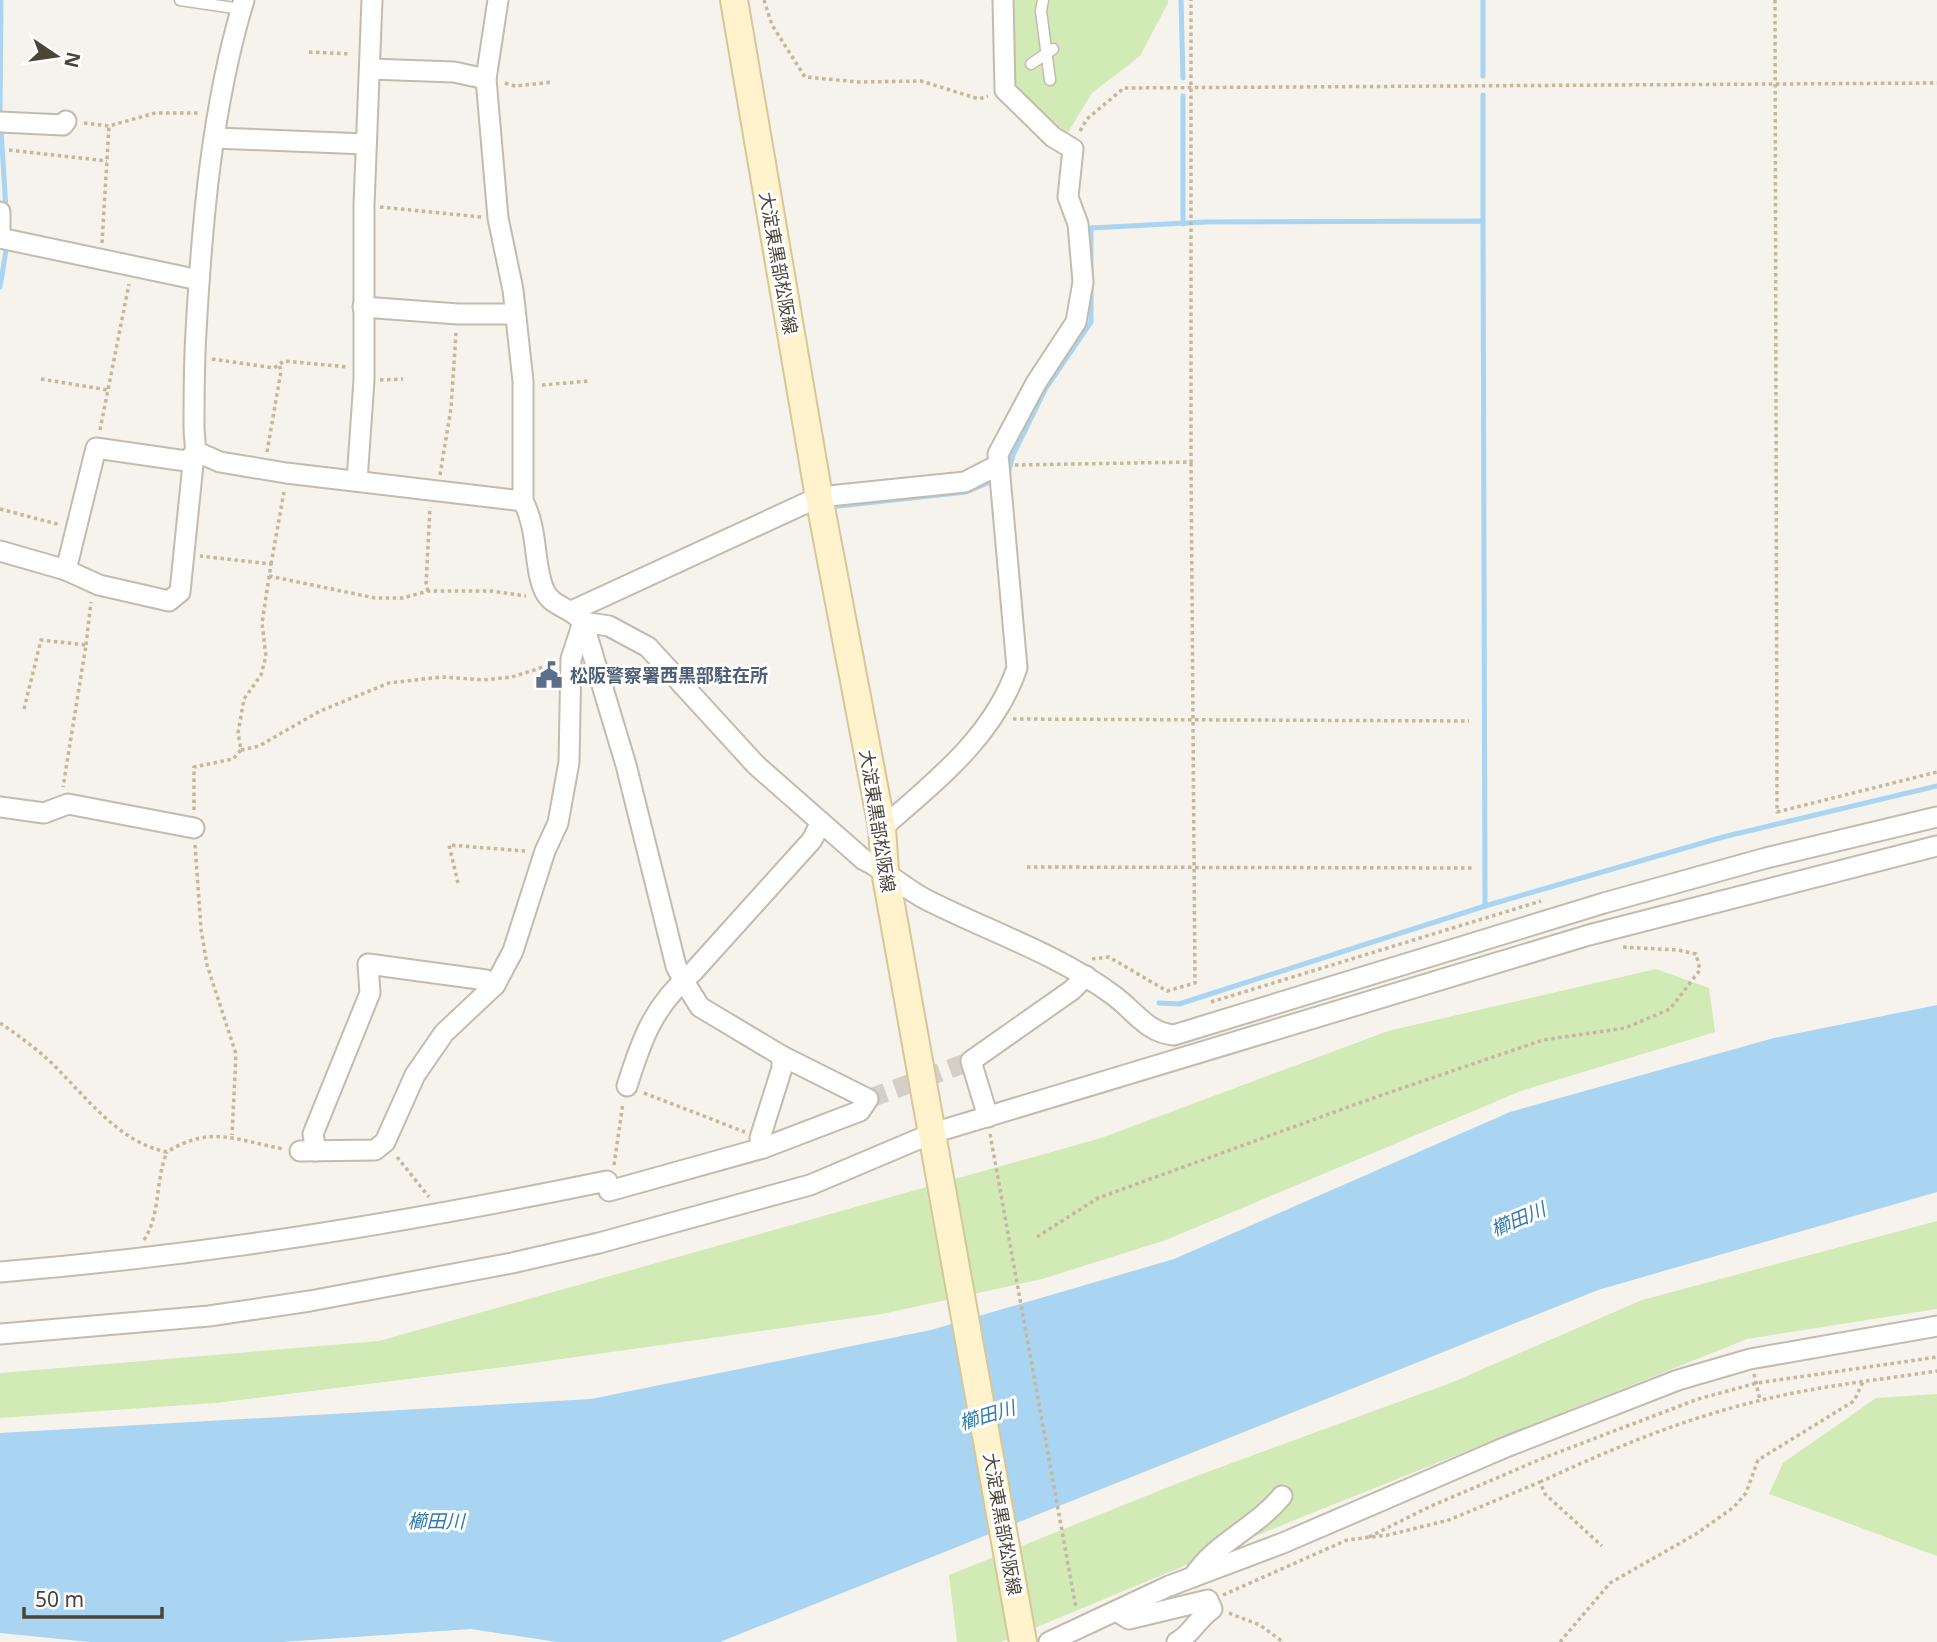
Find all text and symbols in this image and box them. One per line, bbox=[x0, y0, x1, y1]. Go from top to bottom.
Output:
north arrow bbox=[21, 21, 91, 91]
text: N bbox=[58, 49, 87, 70]
street label: 大淀東黒部松阪線 bbox=[755, 190, 803, 336]
public building icon: 松阪警察署西黒部駐在所 bbox=[534, 660, 564, 690]
place label: 松阪警察署西黒部駐在所 bbox=[570, 663, 768, 687]
street label: 大淀東黒部松阪線 bbox=[855, 748, 901, 894]
water label: 櫛田川 bbox=[1487, 1195, 1551, 1242]
water label: 櫛田川 bbox=[956, 1394, 1020, 1436]
street label: 大淀東黒部松阪線 bbox=[979, 1451, 1027, 1597]
water label: 櫛田川 bbox=[407, 1508, 466, 1534]
scale bar bbox=[24, 1576, 163, 1620]
text: 50 m bbox=[35, 1585, 84, 1613]

